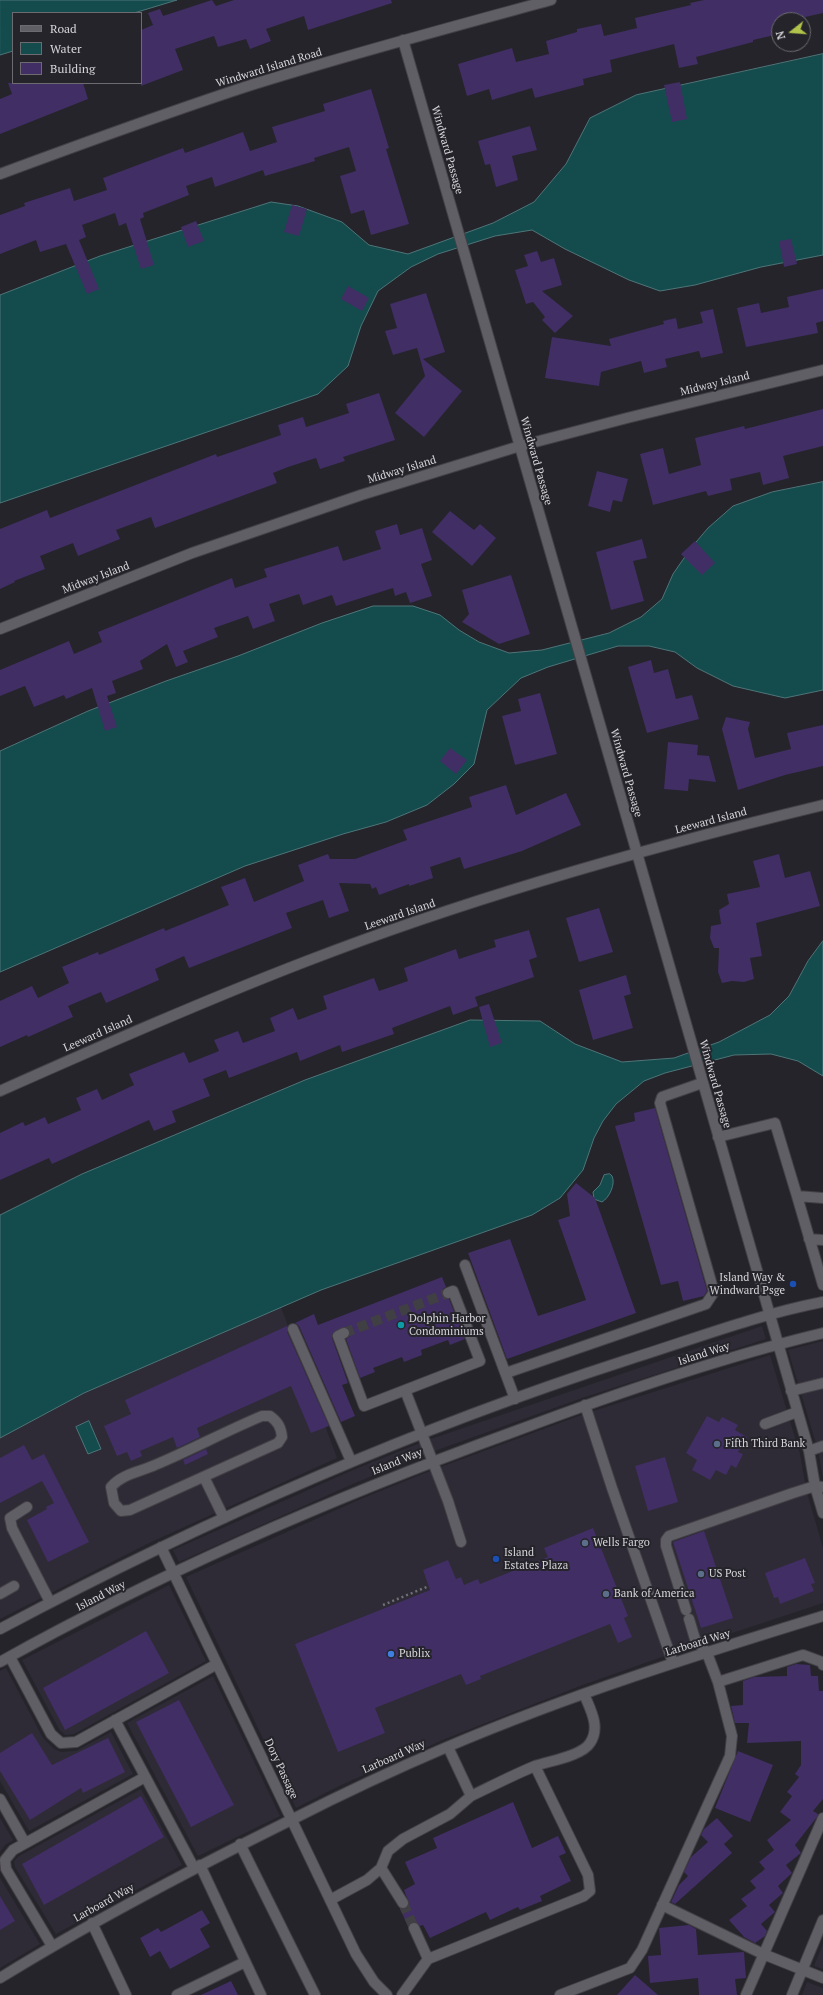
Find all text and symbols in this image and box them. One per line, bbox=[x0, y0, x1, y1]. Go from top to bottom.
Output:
legend bbox=[12, 12, 142, 84]
north arrow bbox=[771, 12, 811, 52]
text: Road bbox=[50, 21, 77, 36]
text: N bbox=[773, 29, 788, 41]
text: Water bbox=[50, 41, 82, 56]
street label: Windward Island Road bbox=[214, 46, 324, 90]
text: Building bbox=[50, 61, 95, 76]
street label: Windward Passage bbox=[428, 104, 466, 196]
street label: Midway Island bbox=[679, 369, 751, 399]
street label: Windward Passage bbox=[517, 415, 555, 507]
street label: Midway Island bbox=[366, 453, 438, 487]
street label: Midway Island bbox=[61, 559, 131, 597]
street label: Windward Passage bbox=[607, 727, 645, 819]
street label: Leeward Island bbox=[674, 805, 748, 837]
street label: Leeward Island bbox=[363, 897, 437, 933]
street label: Leeward Island bbox=[62, 1013, 134, 1055]
street label: Windward Passage bbox=[696, 1038, 734, 1130]
place label: Island Way & Windward Psge bbox=[710, 1271, 785, 1297]
marker: Island Way & Windward Psge bbox=[788, 1279, 798, 1289]
place label: Dolphin Harbor Condominiums bbox=[409, 1312, 485, 1338]
marker: Dolphin Harbor Condominiums bbox=[396, 1320, 406, 1330]
street label: Island Way bbox=[677, 1339, 731, 1369]
place label: Fifth Third Bank bbox=[725, 1437, 805, 1451]
marker: Fifth Third Bank bbox=[712, 1439, 722, 1449]
street label: Island Way bbox=[370, 1446, 424, 1478]
place label: Wells Fargo bbox=[593, 1536, 650, 1550]
marker: Wells Fargo bbox=[580, 1538, 590, 1548]
place label: Island Estates Plaza bbox=[504, 1546, 568, 1572]
marker: Island Estates Plaza bbox=[491, 1554, 501, 1564]
place label: US Post bbox=[709, 1567, 746, 1581]
marker: US Post bbox=[696, 1569, 706, 1579]
street label: Island Way bbox=[74, 1578, 128, 1614]
place label: Bank of America bbox=[614, 1587, 694, 1601]
marker: Bank of America bbox=[601, 1589, 611, 1599]
street label: Larboard Way bbox=[664, 1627, 732, 1659]
place label: Publix bbox=[399, 1647, 430, 1661]
marker: Publix bbox=[386, 1649, 396, 1659]
street label: Dory Passage bbox=[261, 1737, 301, 1801]
street label: Larboard Way bbox=[361, 1737, 427, 1777]
street label: Larboard Way bbox=[71, 1881, 137, 1925]

